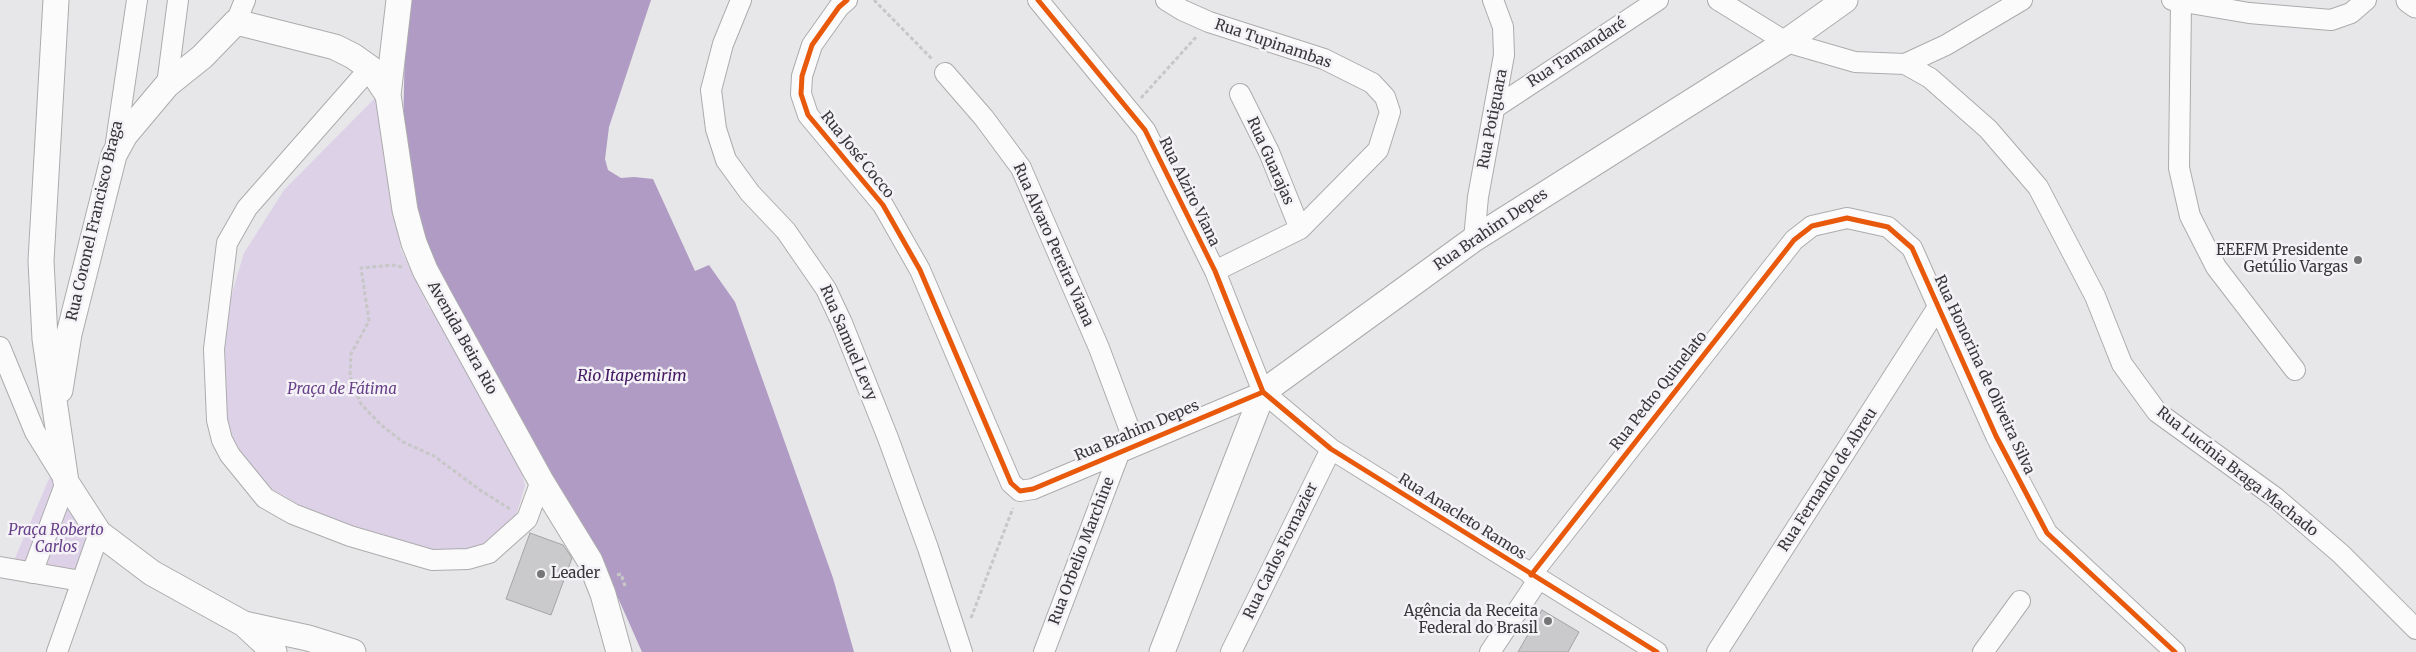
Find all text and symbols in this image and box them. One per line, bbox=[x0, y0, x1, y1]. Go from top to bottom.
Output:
street label: Rua Tamandaré bbox=[1524, 14, 1630, 92]
street label: Rua Tupinambas bbox=[1212, 16, 1334, 72]
street label: Rua Potiguara bbox=[1475, 68, 1511, 170]
street label: Rua José Cocco bbox=[817, 108, 897, 202]
street label: Rua Guarajas bbox=[1243, 114, 1297, 208]
street label: Rua Coronel Francisco Braga bbox=[63, 119, 127, 323]
street label: Rua Alziro Viana bbox=[1155, 135, 1223, 249]
street label: Rua Alvaro Pereira Viana bbox=[1009, 161, 1097, 329]
street label: Rua Brahim Depes bbox=[1431, 185, 1551, 275]
place label: EEEFM Presidente Getúlio Vargas bbox=[2216, 242, 2348, 277]
marker: EEEFM Presidente Getúlio Vargas bbox=[2352, 254, 2364, 266]
street label: Rua Honorina de Oliveira Silva bbox=[1930, 273, 2038, 477]
street label: Avenida Beira Rio bbox=[423, 278, 501, 398]
street label: Rua Samuel Levy bbox=[816, 283, 880, 403]
street label: Rua Pedro Quinelato bbox=[1607, 328, 1711, 454]
water label: Rio Itapemirim bbox=[577, 366, 687, 386]
park label: Praça de Fátima bbox=[287, 381, 397, 399]
street label: Rua Brahim Depes bbox=[1072, 397, 1202, 465]
street label: Rua Lucínia Braga Machado bbox=[2153, 403, 2321, 541]
street label: Rua Fernando de Abreu bbox=[1775, 405, 1881, 555]
street label: Rua Anacleto Ramos bbox=[1395, 470, 1529, 564]
street label: Rua Orbelio Marchine bbox=[1046, 475, 1118, 627]
street label: Rua Carlos Fornazier bbox=[1240, 480, 1322, 622]
park label: Praça Roberto Carlos bbox=[8, 522, 104, 557]
place label: Leader bbox=[551, 565, 600, 583]
marker: Leader bbox=[535, 568, 547, 580]
place label: Agência da Receita Federal do Brasil bbox=[1404, 603, 1538, 638]
marker: Agência da Receita Federal do Brasil bbox=[1542, 615, 1554, 627]

